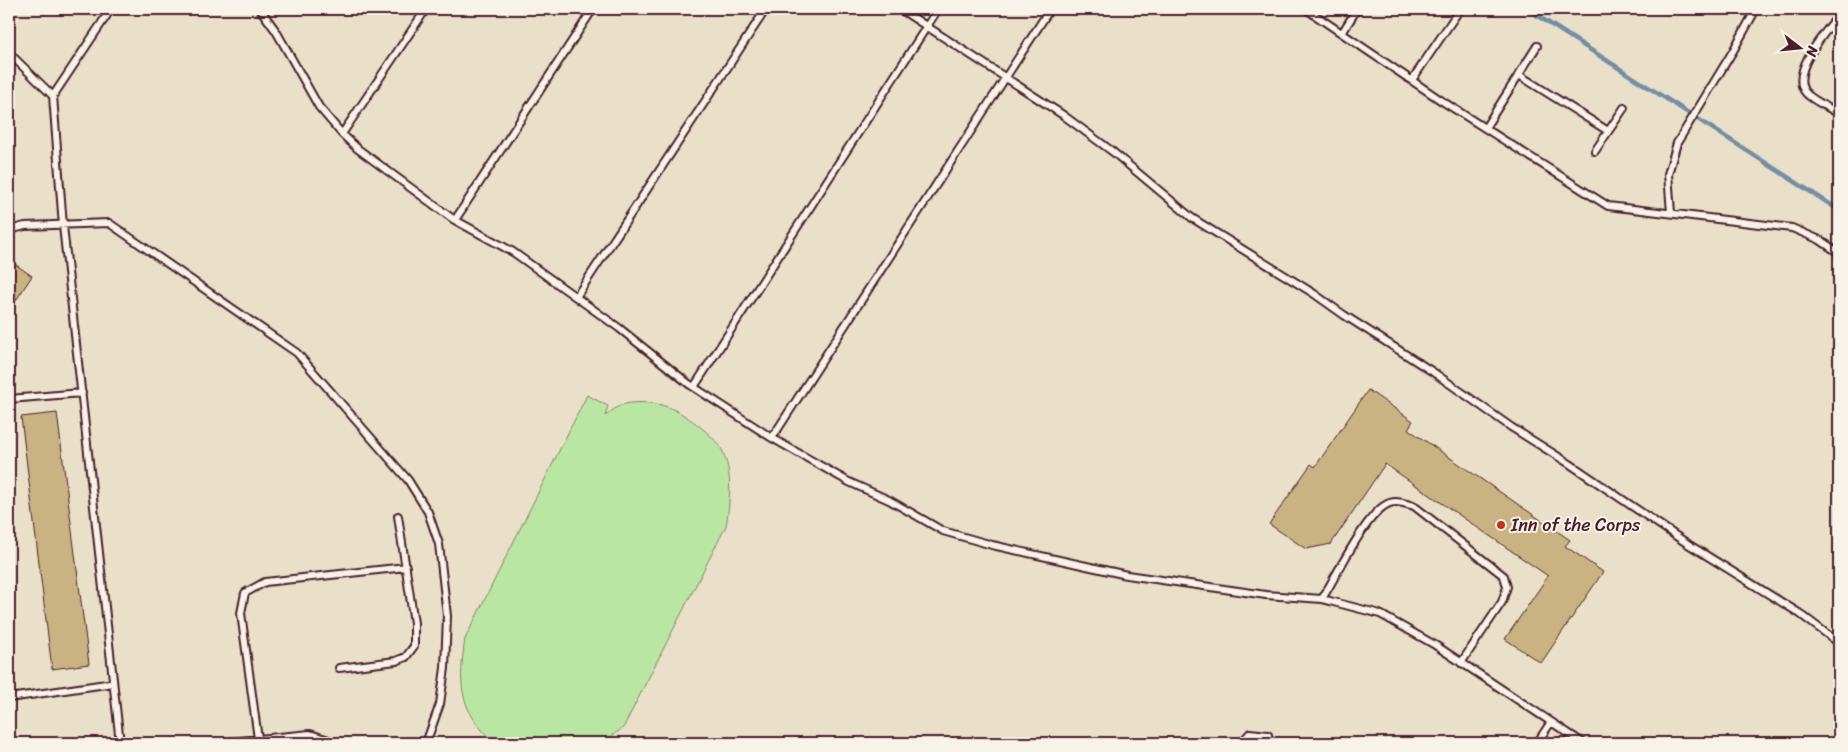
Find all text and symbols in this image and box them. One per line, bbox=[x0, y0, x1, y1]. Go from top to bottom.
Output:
north arrow bbox=[1776, 22, 1826, 72]
text: N bbox=[1799, 42, 1826, 60]
place label: Inn of the Corps bbox=[1510, 509, 1641, 541]
marker: Inn of the Corps bbox=[1495, 519, 1507, 531]

